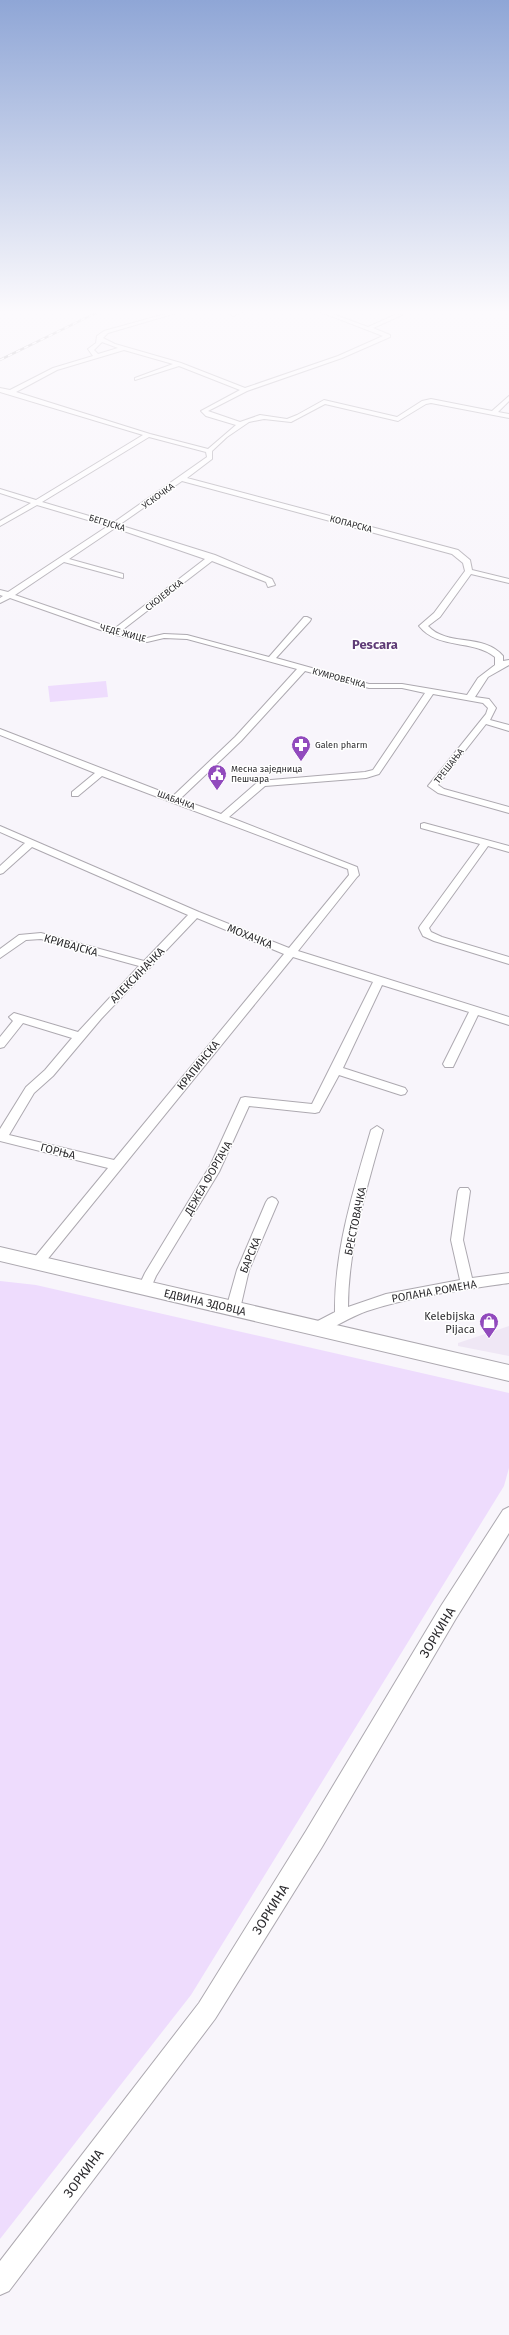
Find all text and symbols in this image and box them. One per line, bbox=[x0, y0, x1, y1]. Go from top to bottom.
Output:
street label: УСКОЧКА bbox=[140, 481, 177, 511]
street label: БЕГЕЈСКА bbox=[88, 513, 127, 534]
street label: КОПАРСКА bbox=[329, 514, 374, 535]
street label: СКОЈЕВСКА bbox=[143, 577, 185, 613]
street label: ЧЕДЕ ЖИЦЕ bbox=[99, 622, 147, 644]
district label: Pescara bbox=[352, 637, 398, 652]
street label: КУМРОВЕЧКА bbox=[311, 666, 368, 690]
pharmacy icon: Galen pharm bbox=[290, 734, 312, 762]
place label: Galen pharm bbox=[315, 740, 367, 750]
street label: ТРЕШАЊА bbox=[432, 746, 466, 786]
public building icon: Месна заједница Пешчара bbox=[206, 763, 228, 791]
place label: Месна заједница Пешчара bbox=[231, 764, 302, 784]
street label: ШАБАЧКА bbox=[156, 789, 197, 812]
street label: МОХАЧКА bbox=[225, 922, 275, 952]
street label: КРИВАЈСКА bbox=[42, 932, 100, 960]
street label: АЛЕКСИНАЧКА bbox=[108, 944, 168, 1006]
street label: КРАПИНСКА bbox=[174, 1037, 223, 1093]
street label: ДЕЖЕА ФОРГАЧА bbox=[181, 1138, 235, 1218]
street label: ГОРЊА bbox=[39, 1141, 77, 1162]
street label: БРЕСТОВАЧКА bbox=[342, 1185, 369, 1257]
street label: БАРСКА bbox=[237, 1235, 264, 1275]
street label: РОЛАНА РОМЕНА bbox=[391, 1277, 478, 1305]
street label: ЕДВИНА ЗДОВЦА bbox=[163, 1287, 248, 1318]
place label: Kelebijska Pijaca bbox=[424, 1310, 475, 1336]
shop icon: Kelebijska Pijaca bbox=[478, 1311, 500, 1339]
street label: ЗОРКИНА bbox=[417, 1604, 459, 1660]
street label: ЗОРКИНА bbox=[249, 1881, 292, 1937]
street label: ЗОРКИНА bbox=[61, 2146, 107, 2200]

